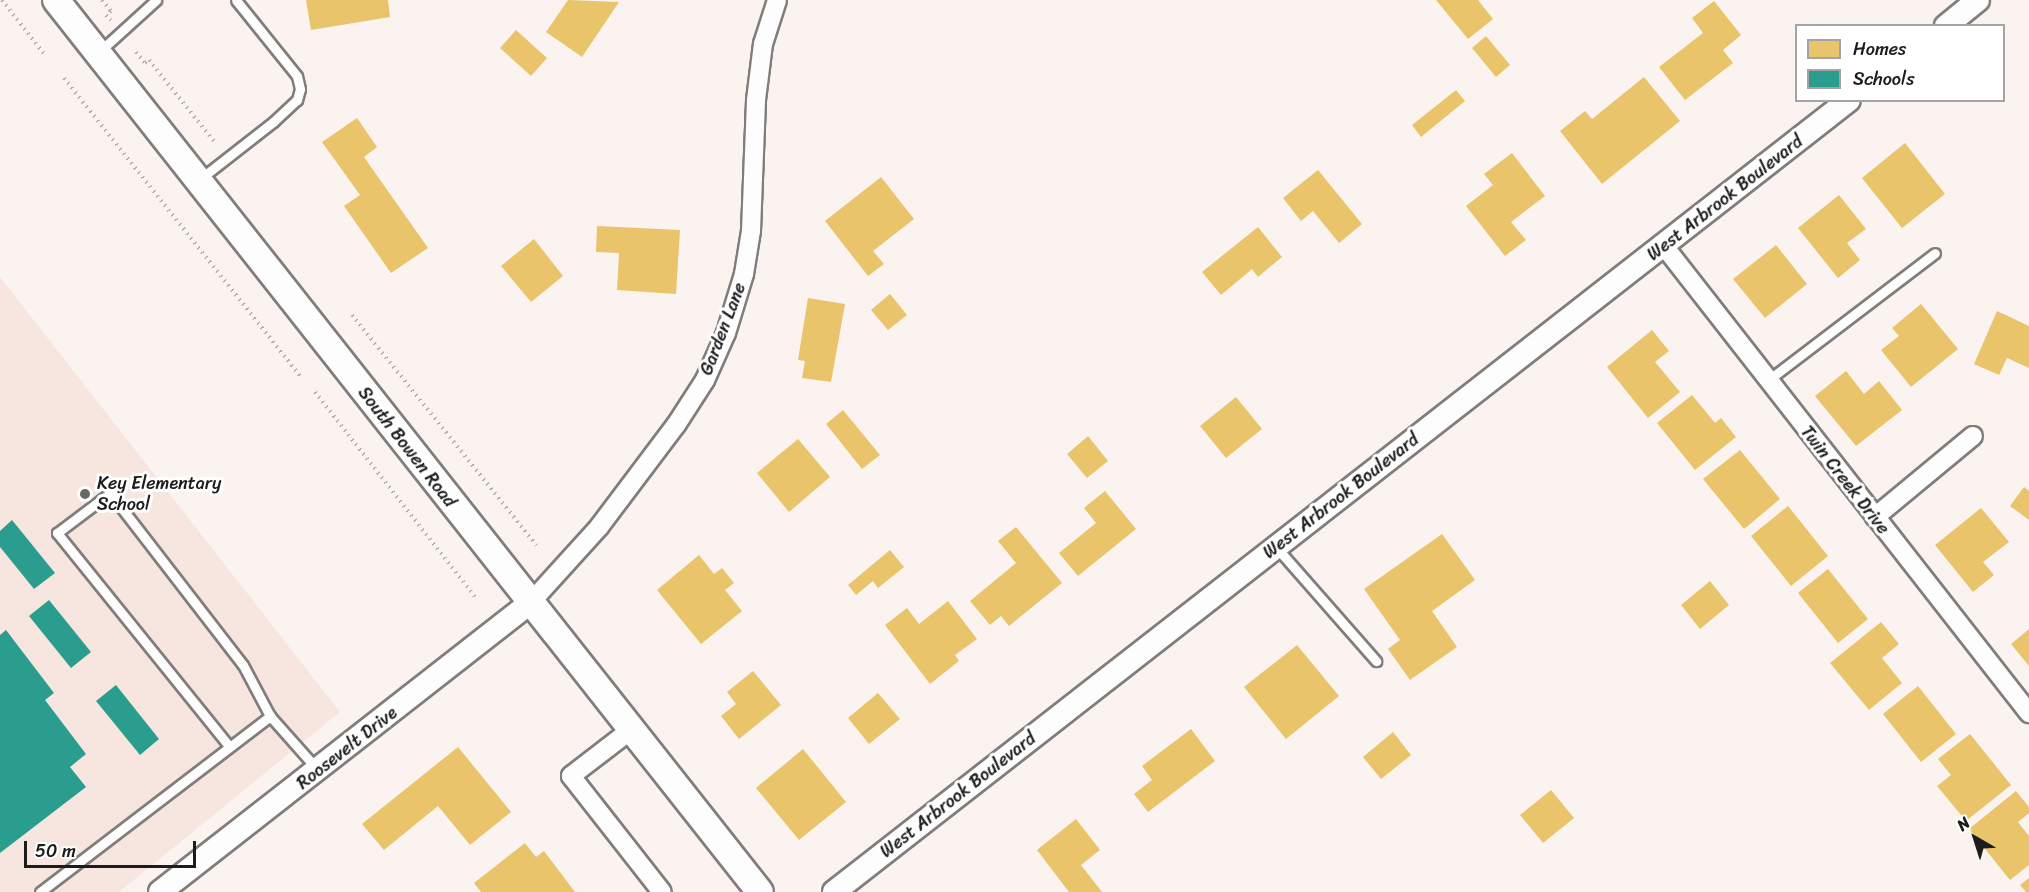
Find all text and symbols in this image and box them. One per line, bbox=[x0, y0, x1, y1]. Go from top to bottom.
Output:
legend bbox=[1795, 24, 2005, 102]
text: Homes bbox=[1853, 33, 1906, 65]
text: Schools bbox=[1853, 63, 1914, 95]
street label: West Arbrook Boulevard bbox=[1643, 131, 1807, 265]
street label: Garden Lane bbox=[696, 280, 750, 378]
street label: South Bowen Road bbox=[353, 382, 461, 512]
street label: Twin Creek Drive bbox=[1796, 421, 1894, 539]
street label: West Arbrook Boulevard bbox=[1259, 429, 1423, 563]
place label: Key Elementary School bbox=[97, 473, 222, 516]
marker: Key Elementary School bbox=[78, 487, 92, 501]
street label: Roosevelt Drive bbox=[292, 702, 402, 794]
street label: West Arbrook Boulevard bbox=[876, 728, 1040, 862]
north arrow bbox=[1945, 808, 2005, 868]
text: N bbox=[1950, 809, 1977, 838]
scale bar bbox=[27, 829, 200, 867]
text: 50 m bbox=[35, 835, 76, 867]

